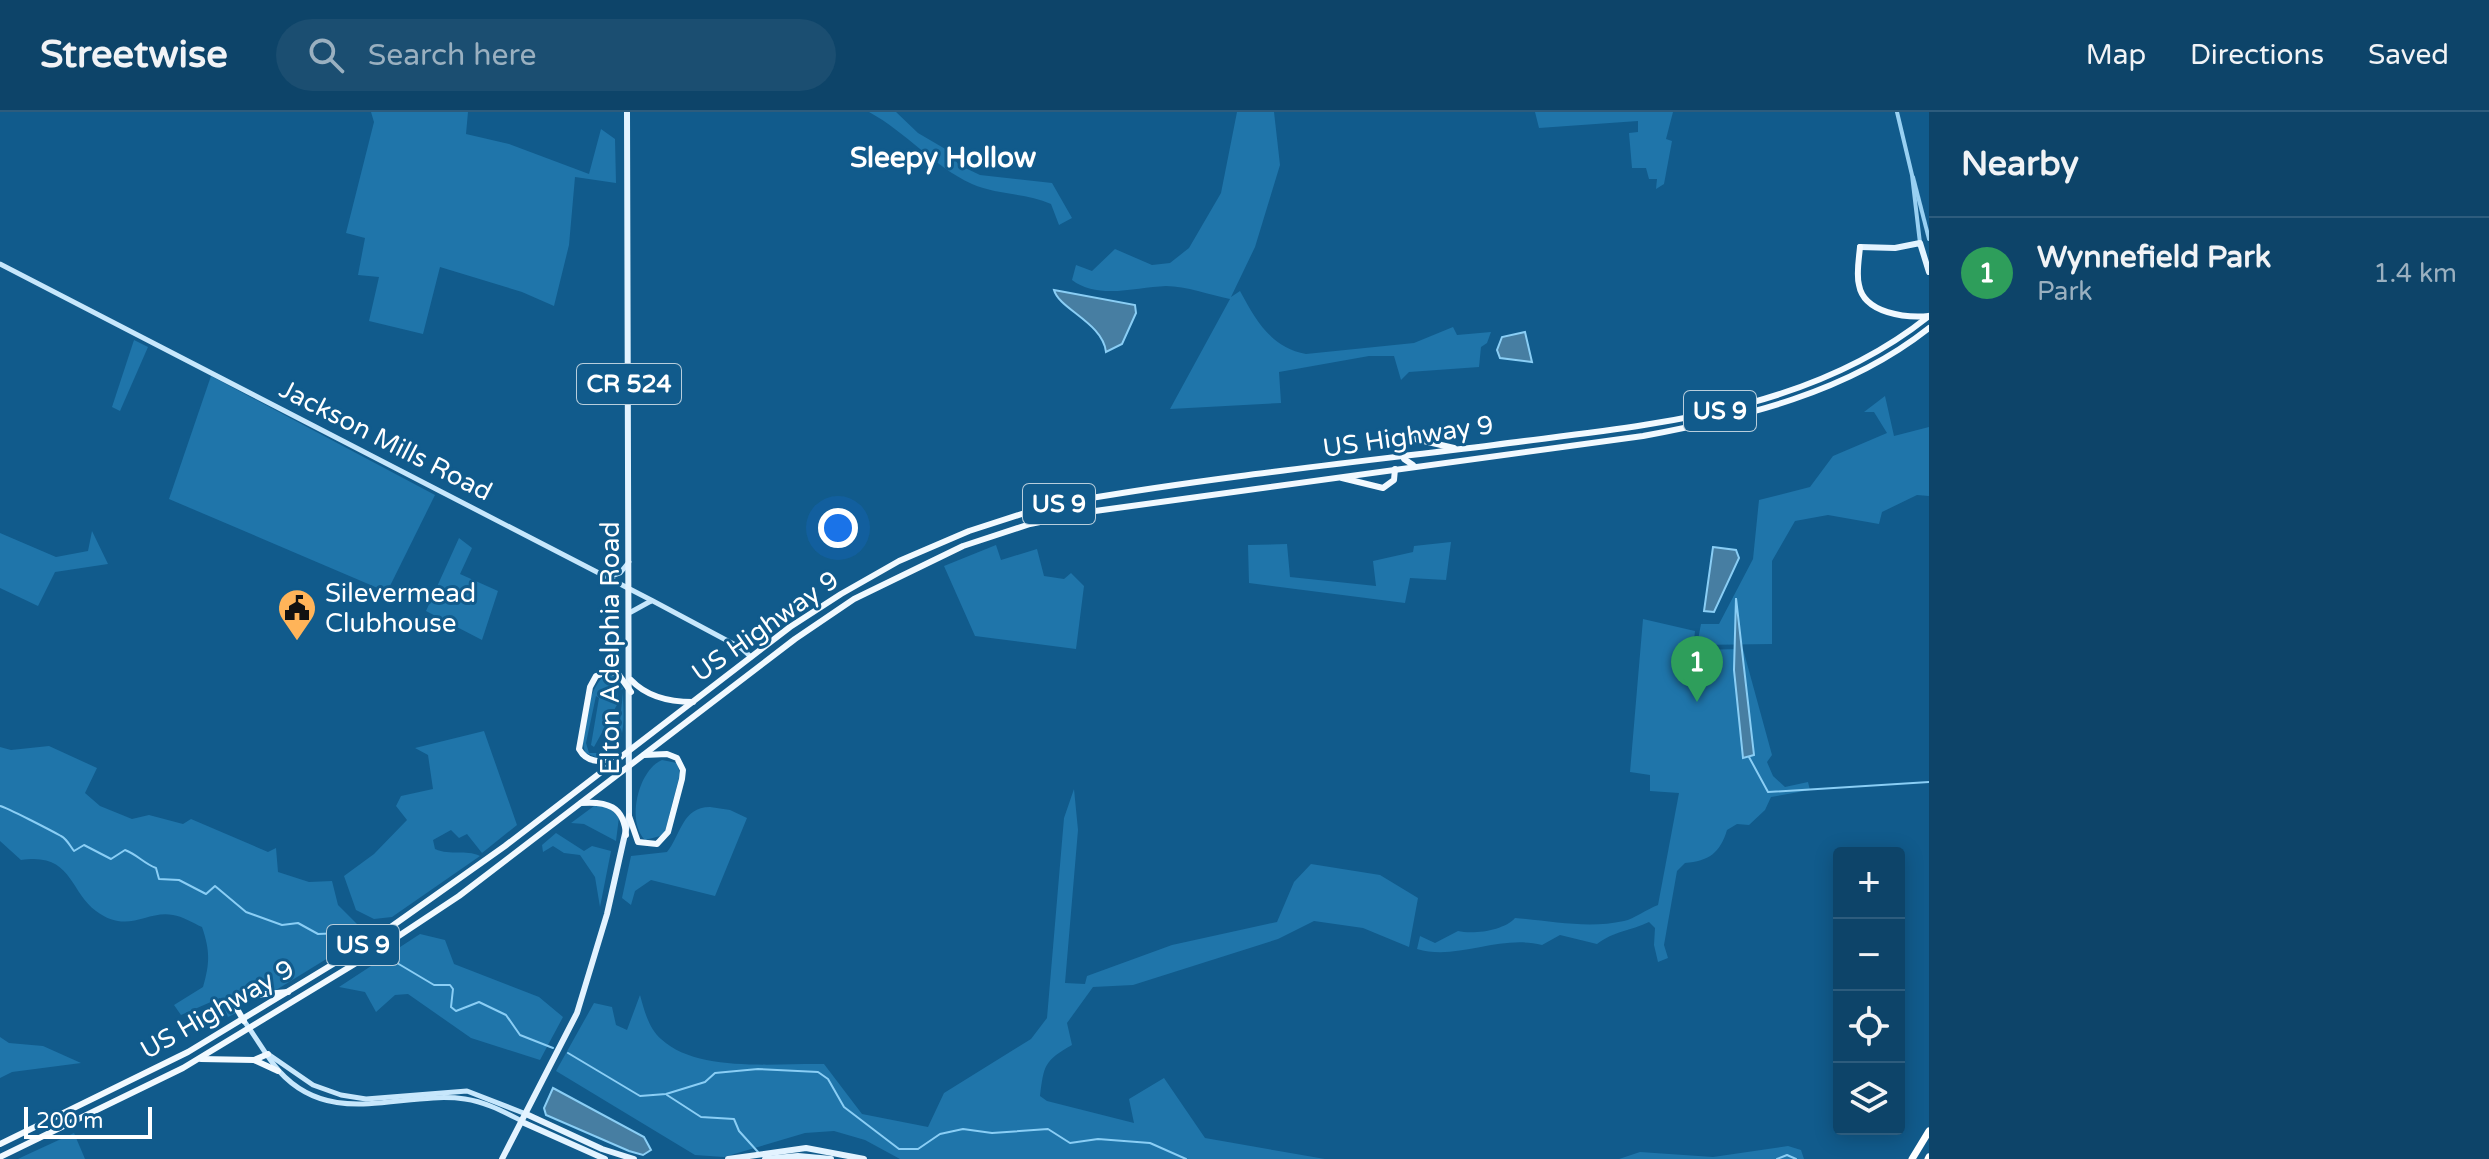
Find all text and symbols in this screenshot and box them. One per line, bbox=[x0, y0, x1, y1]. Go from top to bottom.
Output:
search box bbox=[276, 19, 836, 91]
text: Streetwise bbox=[40, 32, 228, 78]
icon: search bbox=[304, 33, 348, 77]
text: Search here bbox=[368, 37, 536, 74]
text: Map bbox=[2086, 38, 2146, 72]
text: Directions bbox=[2190, 38, 2324, 72]
text: Saved bbox=[2368, 38, 2449, 72]
district label: Sleepy Hollow bbox=[850, 141, 1036, 175]
text: Nearby bbox=[1961, 144, 2079, 185]
text: Wynnefield Park bbox=[2037, 239, 2271, 276]
text: 1 bbox=[1979, 258, 1995, 289]
text: 1.4 km bbox=[2373, 258, 2457, 289]
text: Park bbox=[2037, 276, 2093, 307]
road number: CR 524 bbox=[577, 364, 681, 404]
street label: Jackson Mills Road bbox=[274, 373, 497, 507]
road number: US 9 bbox=[1684, 391, 1756, 431]
street label: US Highway 9 bbox=[1321, 409, 1495, 464]
road number: US 9 bbox=[1023, 484, 1095, 524]
your location bbox=[818, 508, 858, 548]
street label: Elton Adelphia Road bbox=[595, 521, 626, 775]
street label: US Highway 9 bbox=[686, 564, 845, 688]
place label: Silevermead Clubhouse bbox=[325, 578, 476, 639]
public building icon: Silevermead Clubhouse bbox=[276, 587, 318, 642]
pin: 1 bbox=[1671, 636, 1723, 702]
map controls bbox=[1833, 847, 1905, 1135]
button: + bbox=[1833, 847, 1905, 919]
button: − bbox=[1833, 919, 1905, 991]
road number: US 9 bbox=[327, 925, 399, 965]
street label: US Highway 9 bbox=[135, 953, 300, 1066]
button: locate bbox=[1833, 991, 1905, 1063]
button: layers bbox=[1833, 1063, 1905, 1135]
scale bar bbox=[24, 1103, 152, 1139]
text: 200 m bbox=[36, 1108, 103, 1134]

